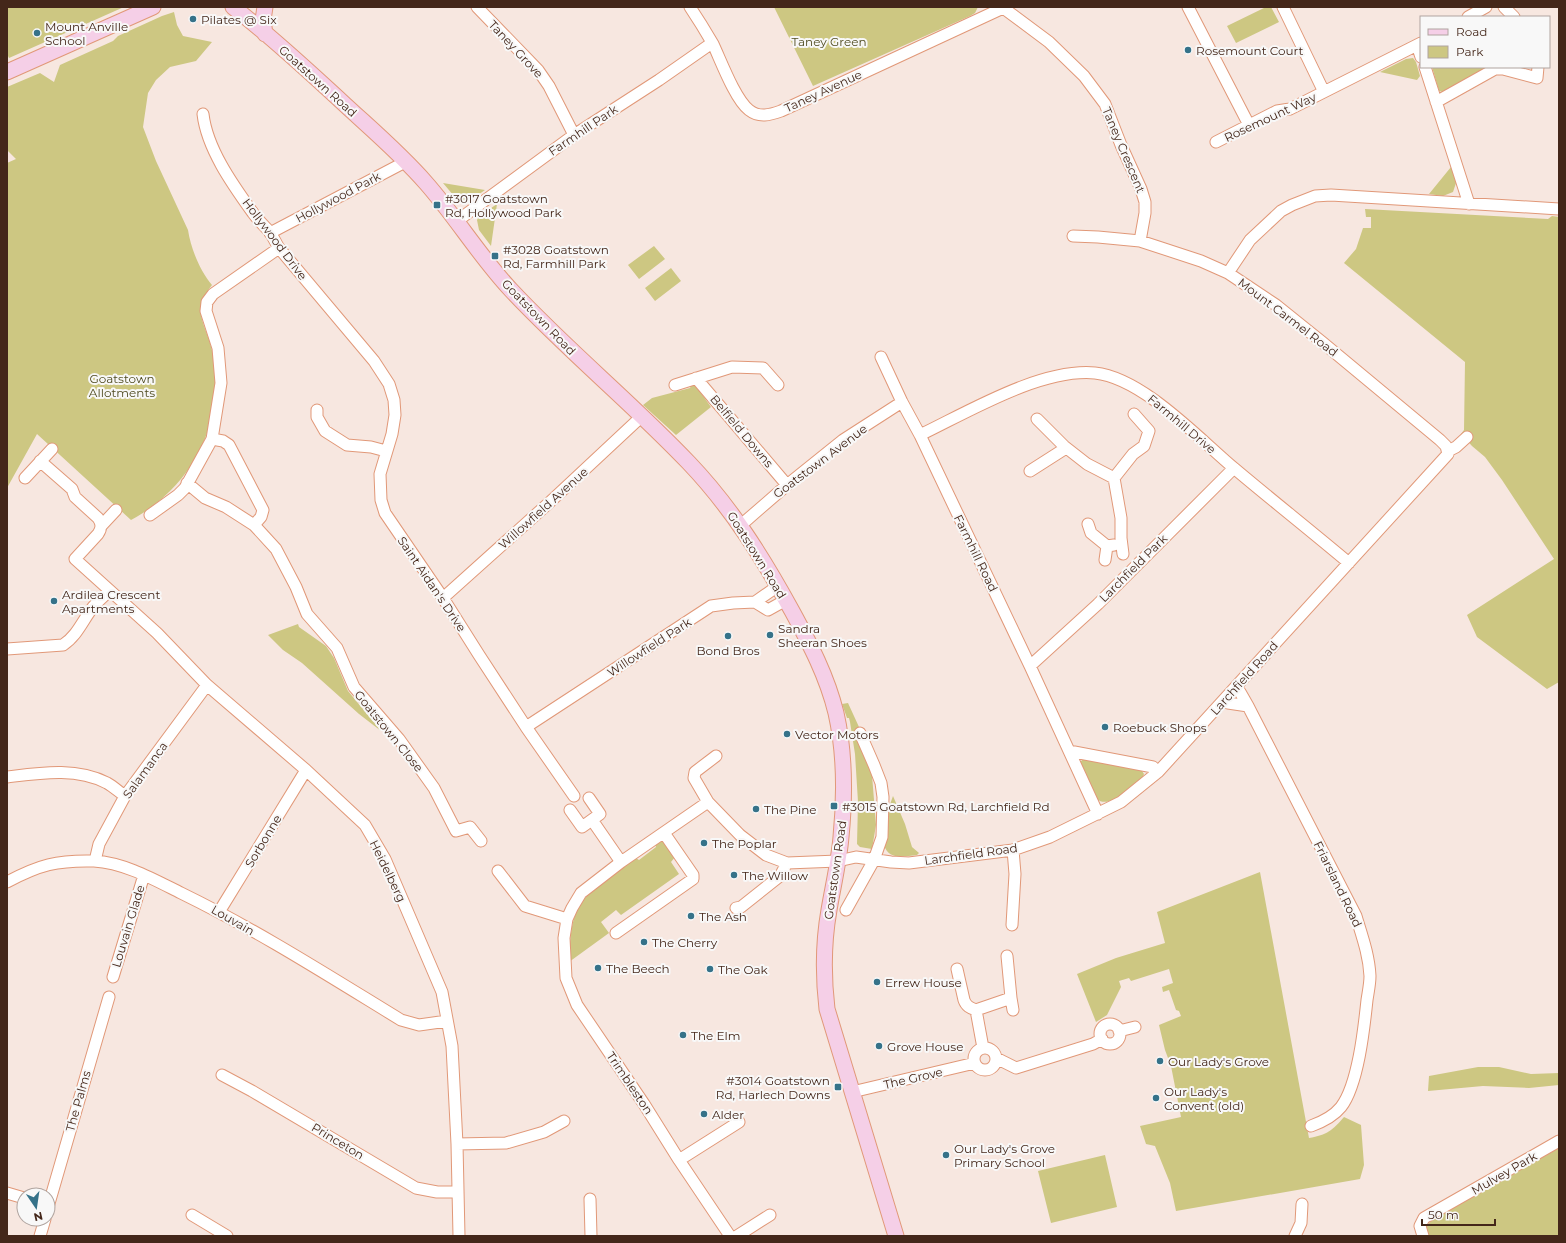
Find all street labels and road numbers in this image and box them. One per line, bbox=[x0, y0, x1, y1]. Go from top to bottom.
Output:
street label: Taney Grove bbox=[485, 17, 547, 81]
street label: Goatstown Road bbox=[276, 42, 360, 120]
street label: Taney Avenue bbox=[782, 66, 864, 116]
street label: Rosemount Way bbox=[1222, 89, 1319, 145]
street label: Farmhill Park bbox=[546, 101, 621, 159]
street label: Taney Crescent bbox=[1099, 105, 1149, 195]
street label: Hollywood Park bbox=[293, 168, 384, 226]
street label: Hollywood Drive bbox=[239, 195, 311, 283]
street label: Mount Carmel Road bbox=[1235, 275, 1341, 359]
street label: Goatstown Road bbox=[499, 276, 579, 358]
street label: Farmhill Drive bbox=[1145, 391, 1219, 457]
street label: Belfield Downs bbox=[707, 392, 777, 470]
street label: Goatstown Avenue bbox=[770, 421, 870, 501]
street label: Willowfield Avenue bbox=[495, 464, 591, 552]
street label: Goatstown Road bbox=[724, 509, 790, 601]
street label: Farmhill Road bbox=[951, 512, 1001, 594]
street label: Larchfield Park bbox=[1096, 530, 1171, 605]
street label: Saint Aidan's Drive bbox=[395, 533, 469, 635]
street label: Willowfield Park bbox=[604, 614, 695, 680]
street label: Larchfield Road bbox=[1207, 638, 1281, 718]
street label: Goatstown Close bbox=[351, 687, 427, 775]
street label: Salamanca bbox=[119, 739, 171, 801]
street label: Sorbonne bbox=[241, 812, 285, 870]
street label: Goatstown Road bbox=[821, 820, 849, 920]
street label: Heidelberg bbox=[367, 838, 409, 904]
street label: Friarsland Road bbox=[1311, 838, 1365, 930]
street label: Larchfield Road bbox=[923, 840, 1019, 868]
street label: Louvain Glade bbox=[108, 883, 148, 969]
street label: Louvain bbox=[209, 902, 257, 938]
street label: Trimbleston bbox=[604, 1049, 656, 1117]
street label: The Grove bbox=[882, 1064, 944, 1092]
street label: The Palms bbox=[62, 1069, 94, 1133]
street label: Princeton bbox=[309, 1119, 367, 1163]
street label: Mulvey Park bbox=[1469, 1148, 1540, 1198]

